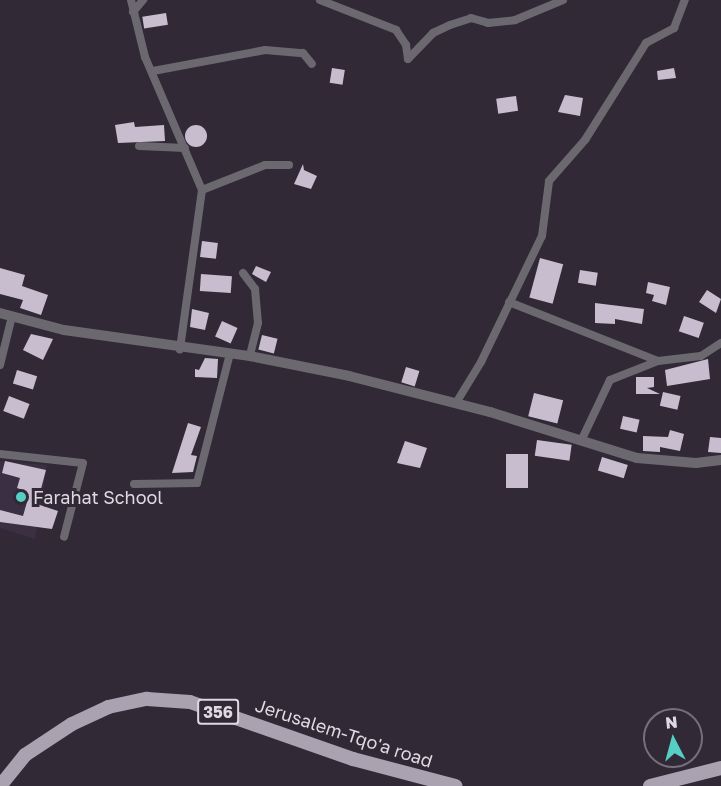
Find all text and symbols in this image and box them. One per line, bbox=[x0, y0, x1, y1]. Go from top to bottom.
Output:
place label: Farahat School bbox=[33, 486, 163, 508]
marker: Farahat School bbox=[14, 490, 28, 504]
street label: Jerusalem-Tqo'a road bbox=[253, 694, 435, 772]
road number: 356 bbox=[197, 699, 239, 725]
north arrow bbox=[643, 708, 703, 768]
text: N bbox=[664, 712, 678, 733]

